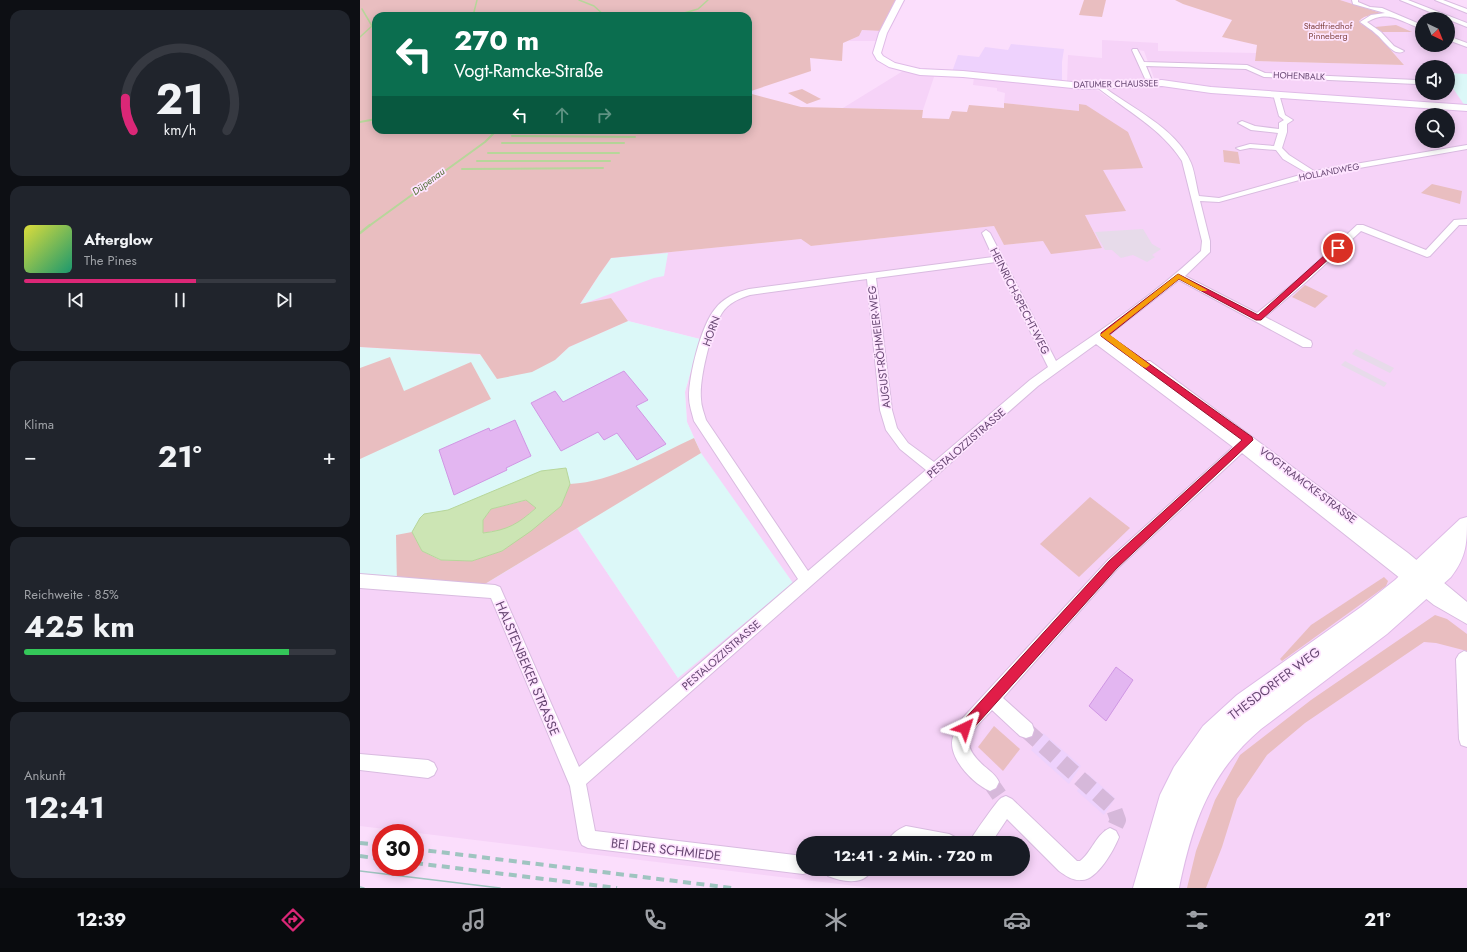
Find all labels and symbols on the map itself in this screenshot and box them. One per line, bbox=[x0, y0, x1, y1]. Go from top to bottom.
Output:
north arrow bbox=[1415, 12, 1455, 52]
park label: Stadtfriedhof Pinneberg bbox=[1304, 19, 1353, 42]
street label: HOHENBALK bbox=[1273, 68, 1326, 83]
street label: DATUMER CHAUSSEE bbox=[1073, 76, 1159, 91]
street label: HOLLANDWEG bbox=[1297, 159, 1360, 184]
water label: Düpenau bbox=[409, 164, 448, 199]
pin bbox=[1321, 231, 1355, 265]
street label: HEINRICH-SPECHT-WEG bbox=[986, 245, 1054, 358]
street label: AUGUST-RÖHMEIER-WEG bbox=[863, 284, 894, 409]
street label: HORN bbox=[698, 314, 724, 348]
street label: PESTALOZZISTRASSE bbox=[923, 404, 1009, 482]
street label: VOGT-RAMCKE-STRASSE bbox=[1256, 443, 1360, 527]
street label: HALSTENBEKER STRASSE bbox=[491, 598, 565, 738]
street label: PESTALOZZISTRASSE bbox=[678, 616, 764, 694]
street label: THESDORFER WEG bbox=[1224, 642, 1324, 724]
position arrow bbox=[944, 707, 986, 749]
speed limit sign: 30 bbox=[372, 824, 424, 876]
street label: BEI DER SCHMIEDE bbox=[610, 833, 722, 866]

